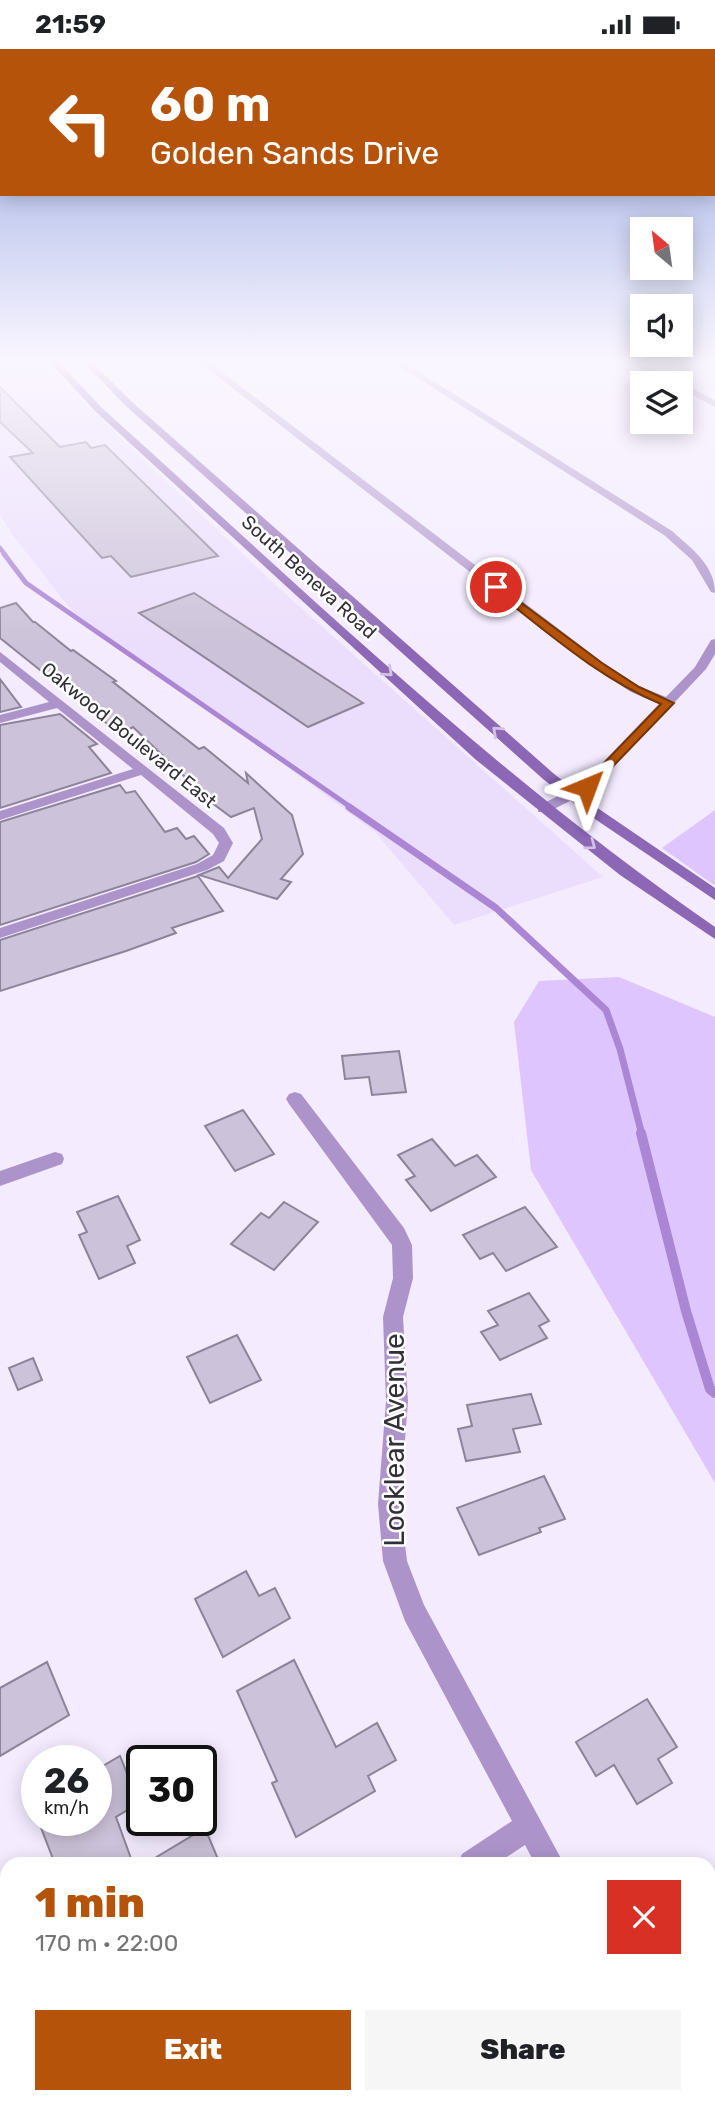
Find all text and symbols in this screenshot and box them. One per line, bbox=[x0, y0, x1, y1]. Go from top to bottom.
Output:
text: 21:59 bbox=[35, 9, 106, 40]
text: 60 m bbox=[150, 75, 271, 133]
icon: left bbox=[35, 77, 126, 168]
text: Golden Sands Drive bbox=[150, 134, 439, 172]
north arrow bbox=[630, 217, 693, 280]
map controls bbox=[630, 217, 693, 434]
button: sound bbox=[630, 294, 693, 357]
button: layers bbox=[630, 371, 693, 434]
street label: South Beneva Road bbox=[237, 510, 381, 644]
pin bbox=[466, 557, 526, 617]
icon: arrive bbox=[477, 568, 515, 606]
street label: Oakwood Boulevard East bbox=[37, 657, 222, 813]
one-way arrow bbox=[380, 664, 393, 677]
one-way arrow bbox=[492, 727, 505, 739]
position arrow bbox=[550, 750, 624, 824]
one-way arrow bbox=[583, 837, 595, 850]
street label: Locklear Avenue bbox=[378, 1333, 411, 1547]
speed limit sign: 30 bbox=[126, 1745, 217, 1836]
text: 26 bbox=[44, 1760, 89, 1802]
text: km/h bbox=[44, 1797, 89, 1819]
text: 1 min bbox=[35, 1878, 145, 1928]
button: close bbox=[607, 1880, 681, 1954]
text: 170 m · 22:00 bbox=[35, 1929, 178, 1957]
button: Exit bbox=[35, 2010, 351, 2090]
button: Share bbox=[365, 2010, 681, 2090]

